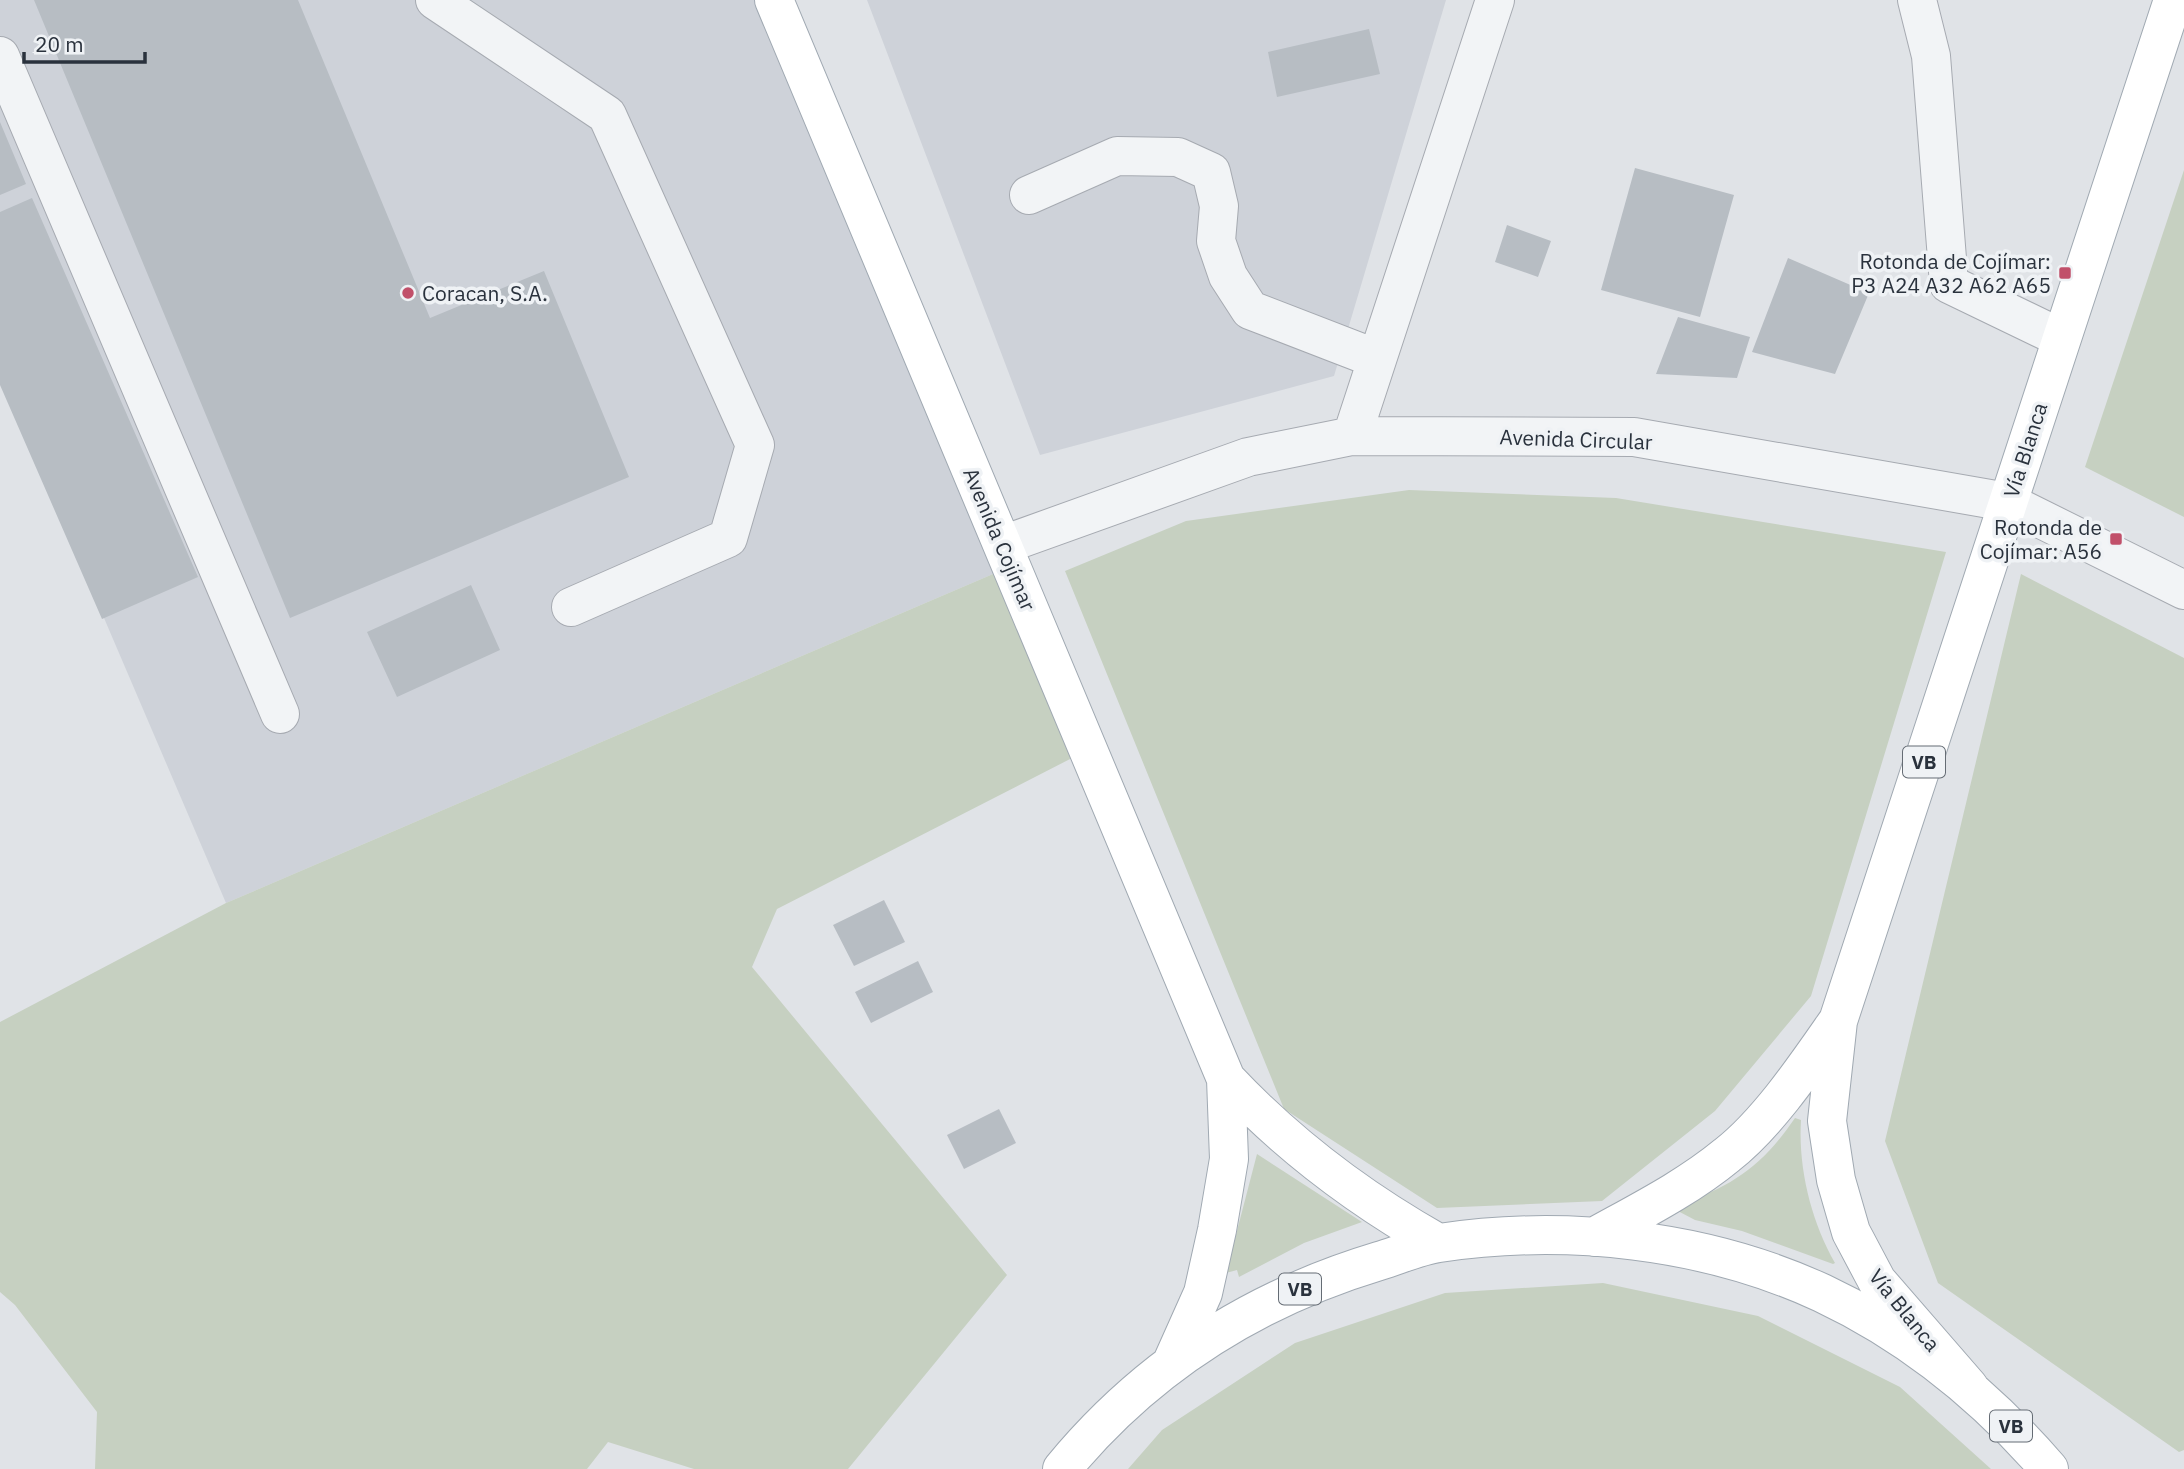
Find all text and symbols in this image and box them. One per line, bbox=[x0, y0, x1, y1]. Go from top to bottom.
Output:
scale bar bbox=[24, 21, 145, 65]
text: 20 m bbox=[35, 30, 84, 58]
place label: Rotonda de Cojímar: P3 A24 A32 A62 A65 bbox=[1851, 247, 2051, 299]
marker: Rotonda de Cojímar: P3 A24 A32 A62 A65 bbox=[2057, 265, 2073, 281]
place label: Coracan, S.A. bbox=[422, 279, 548, 307]
marker: Coracan, S.A. bbox=[400, 285, 416, 301]
street label: Vía Blanca bbox=[1996, 399, 2054, 501]
street label: Avenida Circular bbox=[1499, 422, 1653, 456]
street label: Avenida Cojímar bbox=[957, 463, 1043, 615]
place label: Rotonda de Cojímar: A56 bbox=[1980, 513, 2102, 565]
marker: Rotonda de Cojímar: A56 bbox=[2108, 531, 2124, 547]
road number: VB bbox=[1903, 747, 1945, 778]
street label: Vía Blanca bbox=[1863, 1263, 1947, 1357]
road number: VB bbox=[1279, 1274, 1321, 1304]
road number: VB bbox=[1990, 1410, 2032, 1442]

